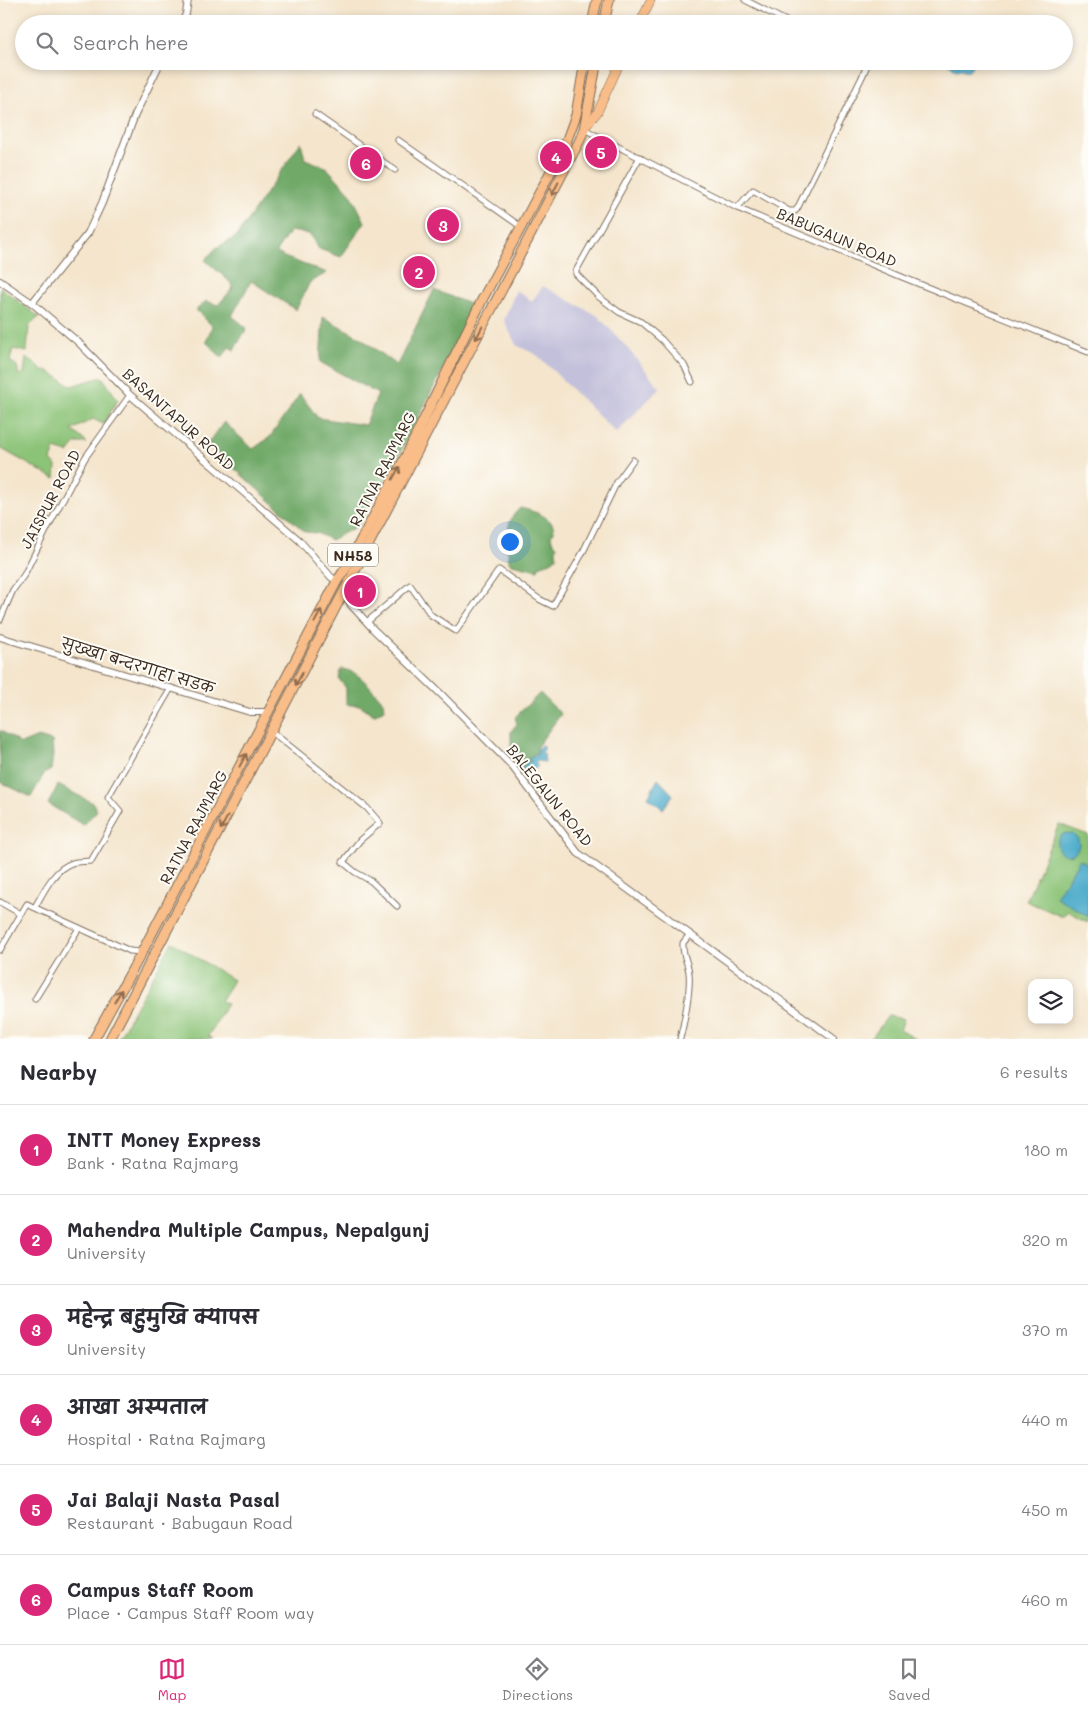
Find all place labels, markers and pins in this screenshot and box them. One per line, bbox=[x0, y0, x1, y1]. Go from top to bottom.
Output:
pin: 5 bbox=[585, 133, 617, 171]
pin: 4 bbox=[540, 138, 572, 176]
pin: 6 bbox=[350, 144, 382, 182]
pin: 3 bbox=[427, 206, 459, 244]
pin: 2 bbox=[403, 253, 435, 291]
pin: 1 bbox=[344, 572, 376, 610]

